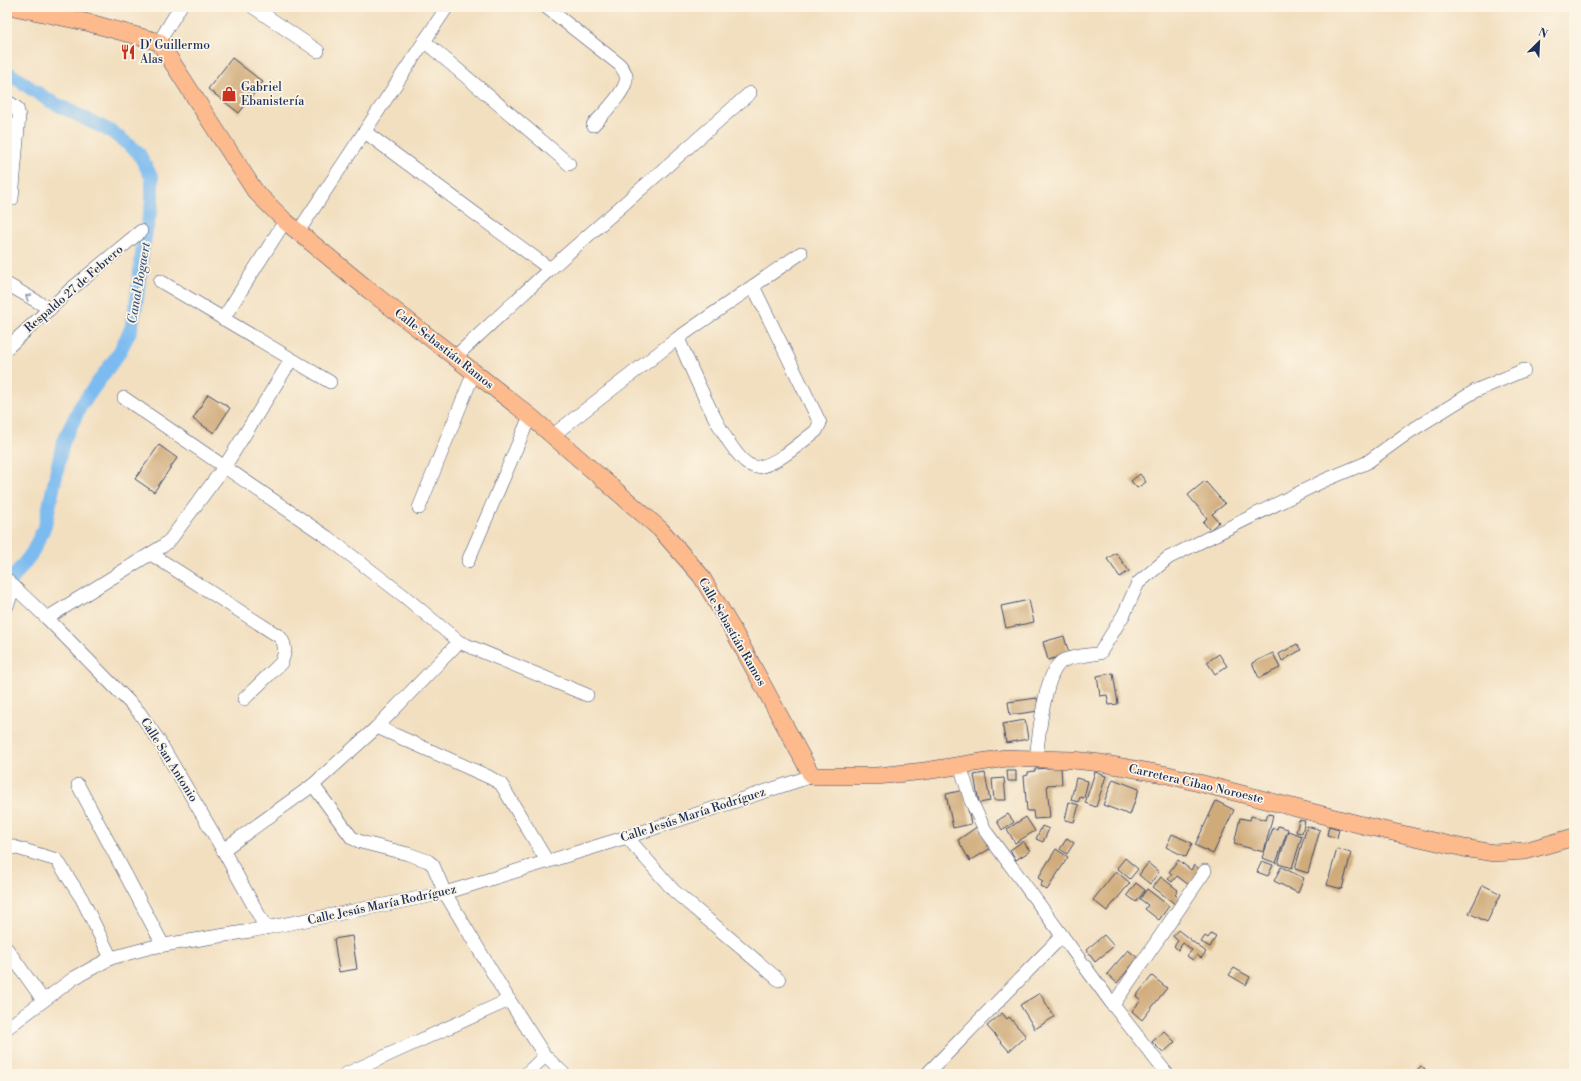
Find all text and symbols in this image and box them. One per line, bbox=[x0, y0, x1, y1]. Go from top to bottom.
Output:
north arrow bbox=[1519, 22, 1559, 62]
text: N bbox=[1536, 26, 1550, 42]
place label: D' Guillermo Alas bbox=[139, 38, 210, 67]
restaurant icon: D' Guillermo Alas bbox=[119, 43, 137, 61]
place label: Gabriel Ebanistería bbox=[241, 80, 305, 109]
shop icon: Gabriel Ebanistería bbox=[220, 85, 238, 103]
water label: Canal Bogaert bbox=[124, 240, 154, 325]
street label: Respaldo 27 de Febrero bbox=[22, 242, 127, 336]
one-way arrow bbox=[25, 294, 32, 301]
street label: Calle Sebastián Ramos bbox=[391, 305, 497, 393]
street label: Calle Sebastián Ramos bbox=[695, 575, 769, 689]
street label: Calle San Antonio bbox=[137, 715, 201, 805]
street label: Carretera Cibao Noroeste bbox=[1127, 761, 1265, 807]
street label: Calle Jesús María Rodríguez bbox=[619, 784, 768, 846]
street label: Calle Jesús María Rodríguez bbox=[306, 882, 458, 928]

